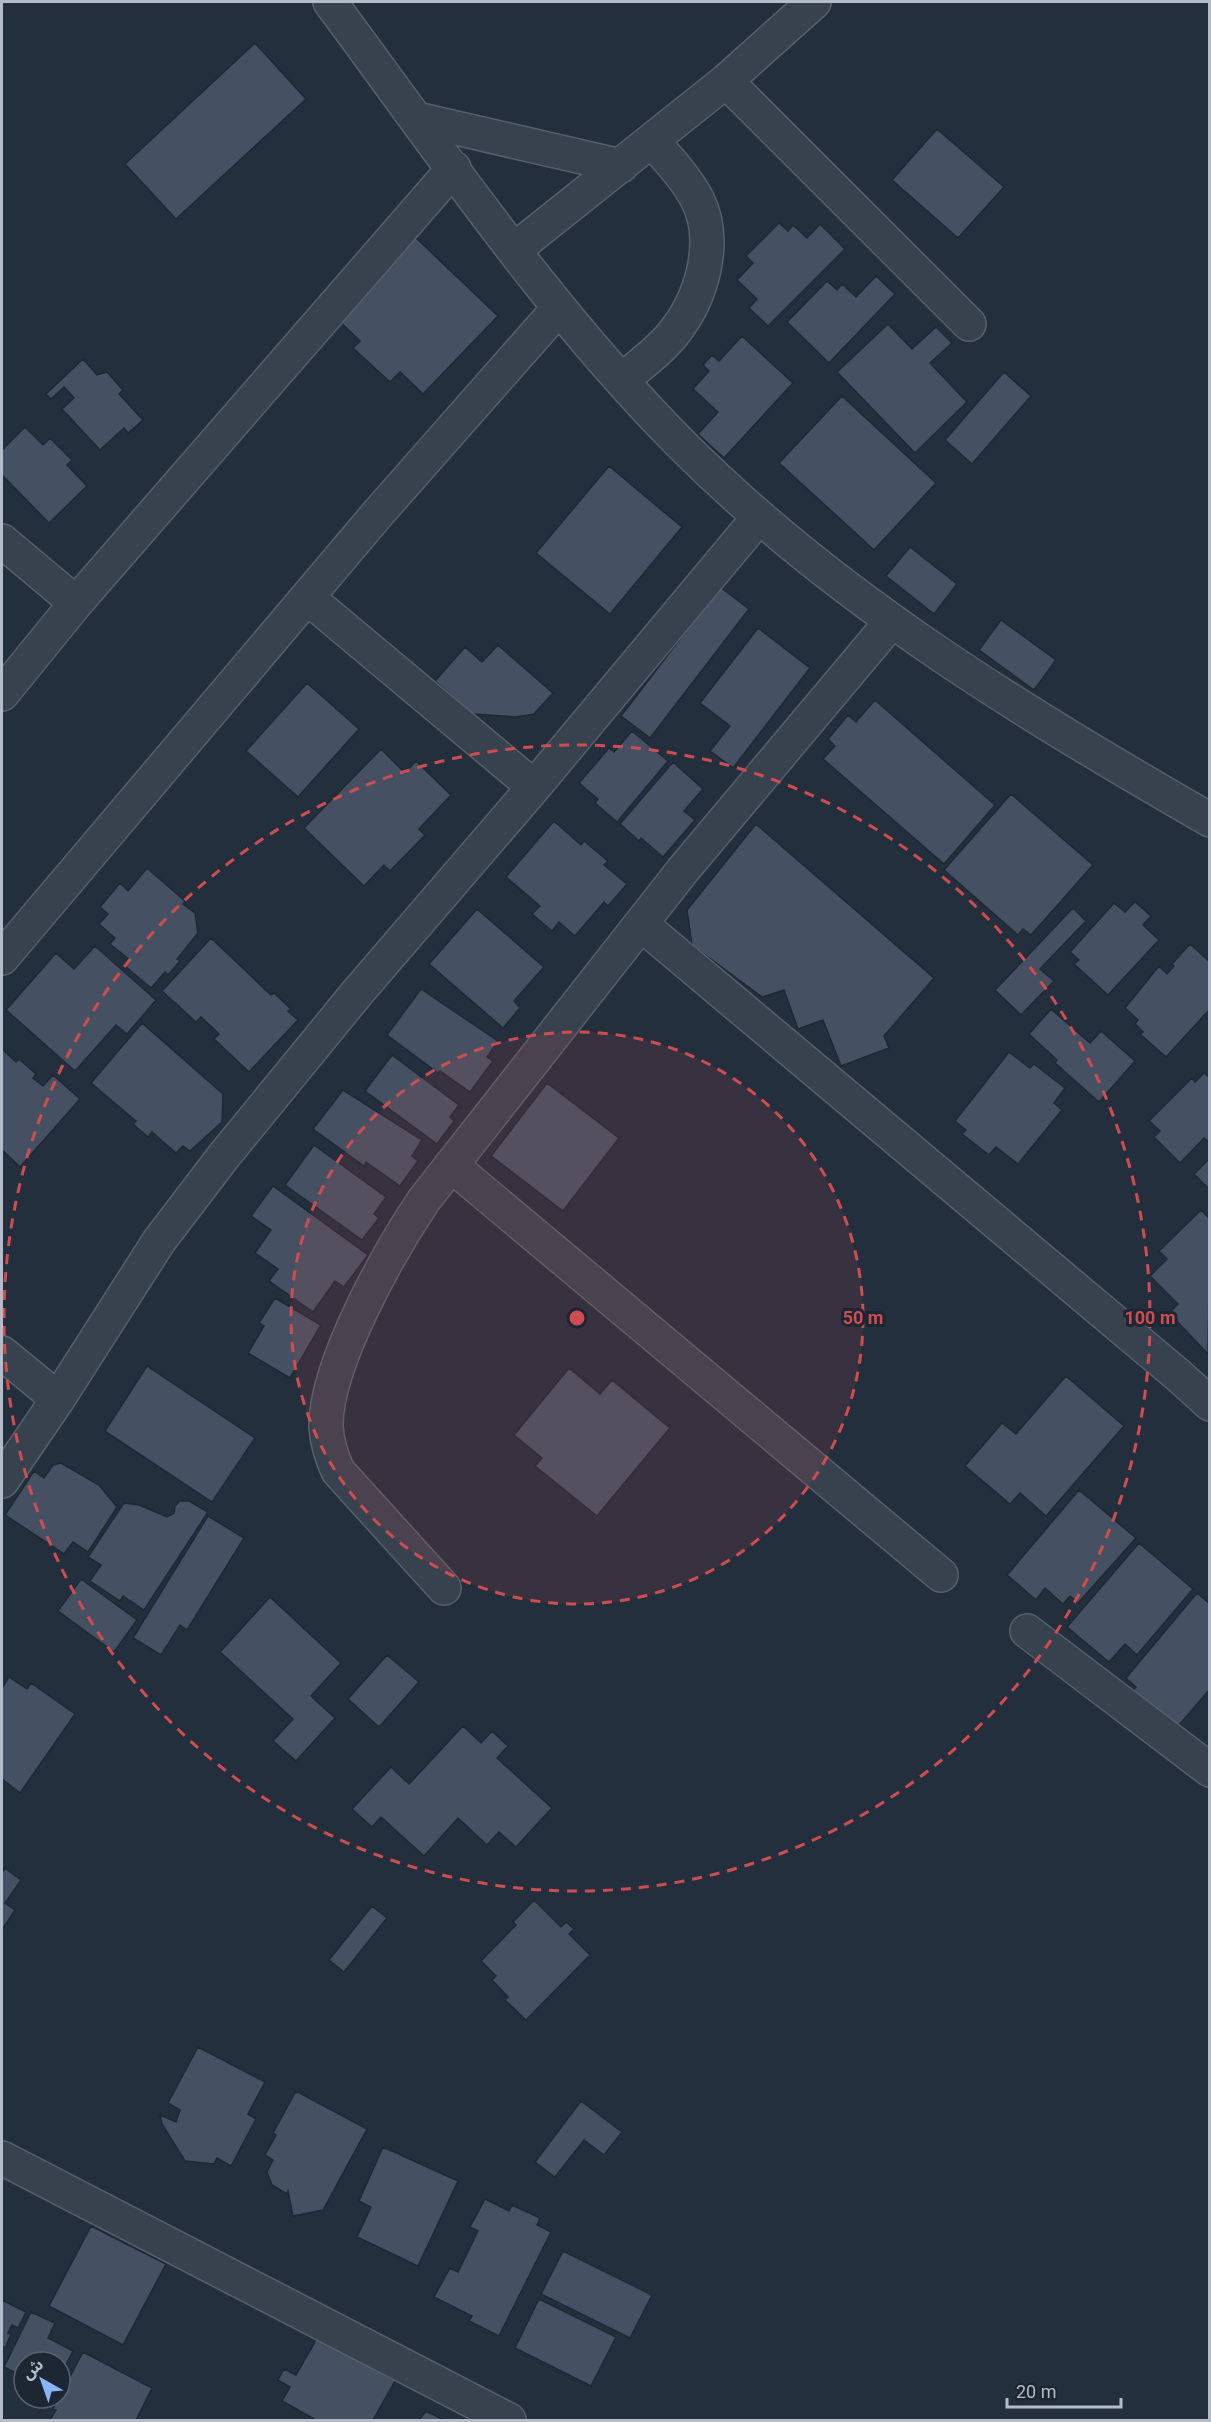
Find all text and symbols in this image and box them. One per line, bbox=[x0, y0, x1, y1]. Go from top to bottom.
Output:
text: 50 m bbox=[843, 1307, 883, 1328]
text: 100 m bbox=[1124, 1307, 1176, 1328]
centre of rings bbox=[567, 1308, 587, 1328]
north arrow bbox=[12, 2350, 72, 2410]
text: ش bbox=[18, 2355, 47, 2383]
scale bar bbox=[1007, 2371, 1121, 2409]
text: 20 m bbox=[1016, 2381, 1056, 2402]

